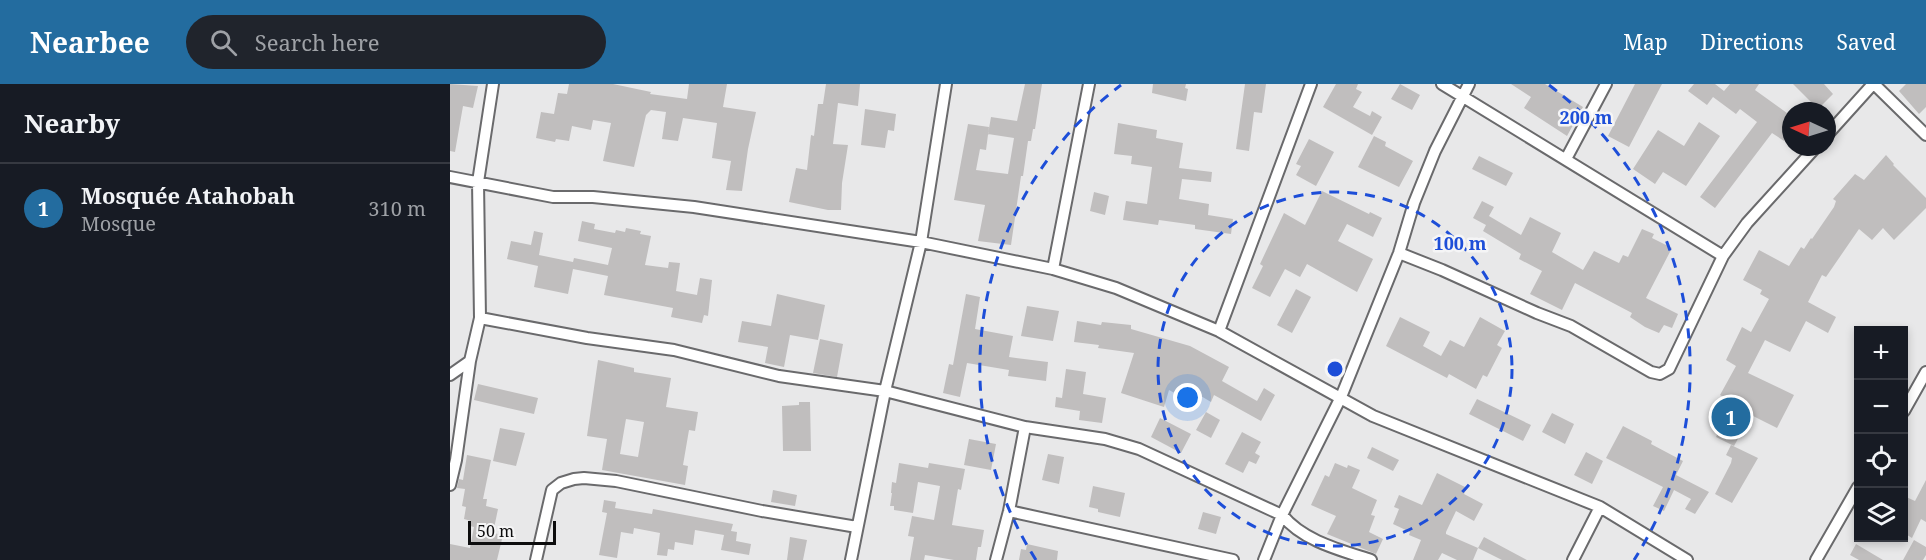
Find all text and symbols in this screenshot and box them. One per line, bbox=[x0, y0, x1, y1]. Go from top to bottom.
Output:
search box bbox=[186, 15, 606, 69]
text: Nearbee bbox=[30, 23, 150, 61]
icon: search bbox=[207, 26, 240, 59]
text: Search here bbox=[255, 27, 380, 57]
text: Map bbox=[1623, 28, 1668, 56]
text: Directions bbox=[1701, 28, 1803, 56]
text: Saved bbox=[1836, 28, 1896, 56]
north arrow bbox=[1782, 102, 1836, 156]
text: Nearby bbox=[24, 105, 120, 141]
text: 200 m bbox=[1560, 105, 1613, 129]
text: Mosquée Atahobah bbox=[81, 180, 295, 210]
text: 1 bbox=[38, 195, 49, 222]
text: 310 m bbox=[368, 195, 426, 222]
text: Mosque bbox=[81, 210, 156, 237]
text: 100 m bbox=[1434, 231, 1487, 255]
map controls bbox=[1854, 326, 1908, 542]
button: + bbox=[1854, 326, 1908, 380]
centre of rings bbox=[1325, 359, 1345, 379]
button: − bbox=[1854, 380, 1908, 434]
your location bbox=[1173, 383, 1202, 412]
pin: 1 bbox=[1712, 394, 1750, 440]
button: locate bbox=[1854, 434, 1908, 488]
button: layers bbox=[1854, 488, 1908, 542]
scale bar bbox=[468, 518, 556, 546]
text: 50 m bbox=[477, 520, 514, 542]

